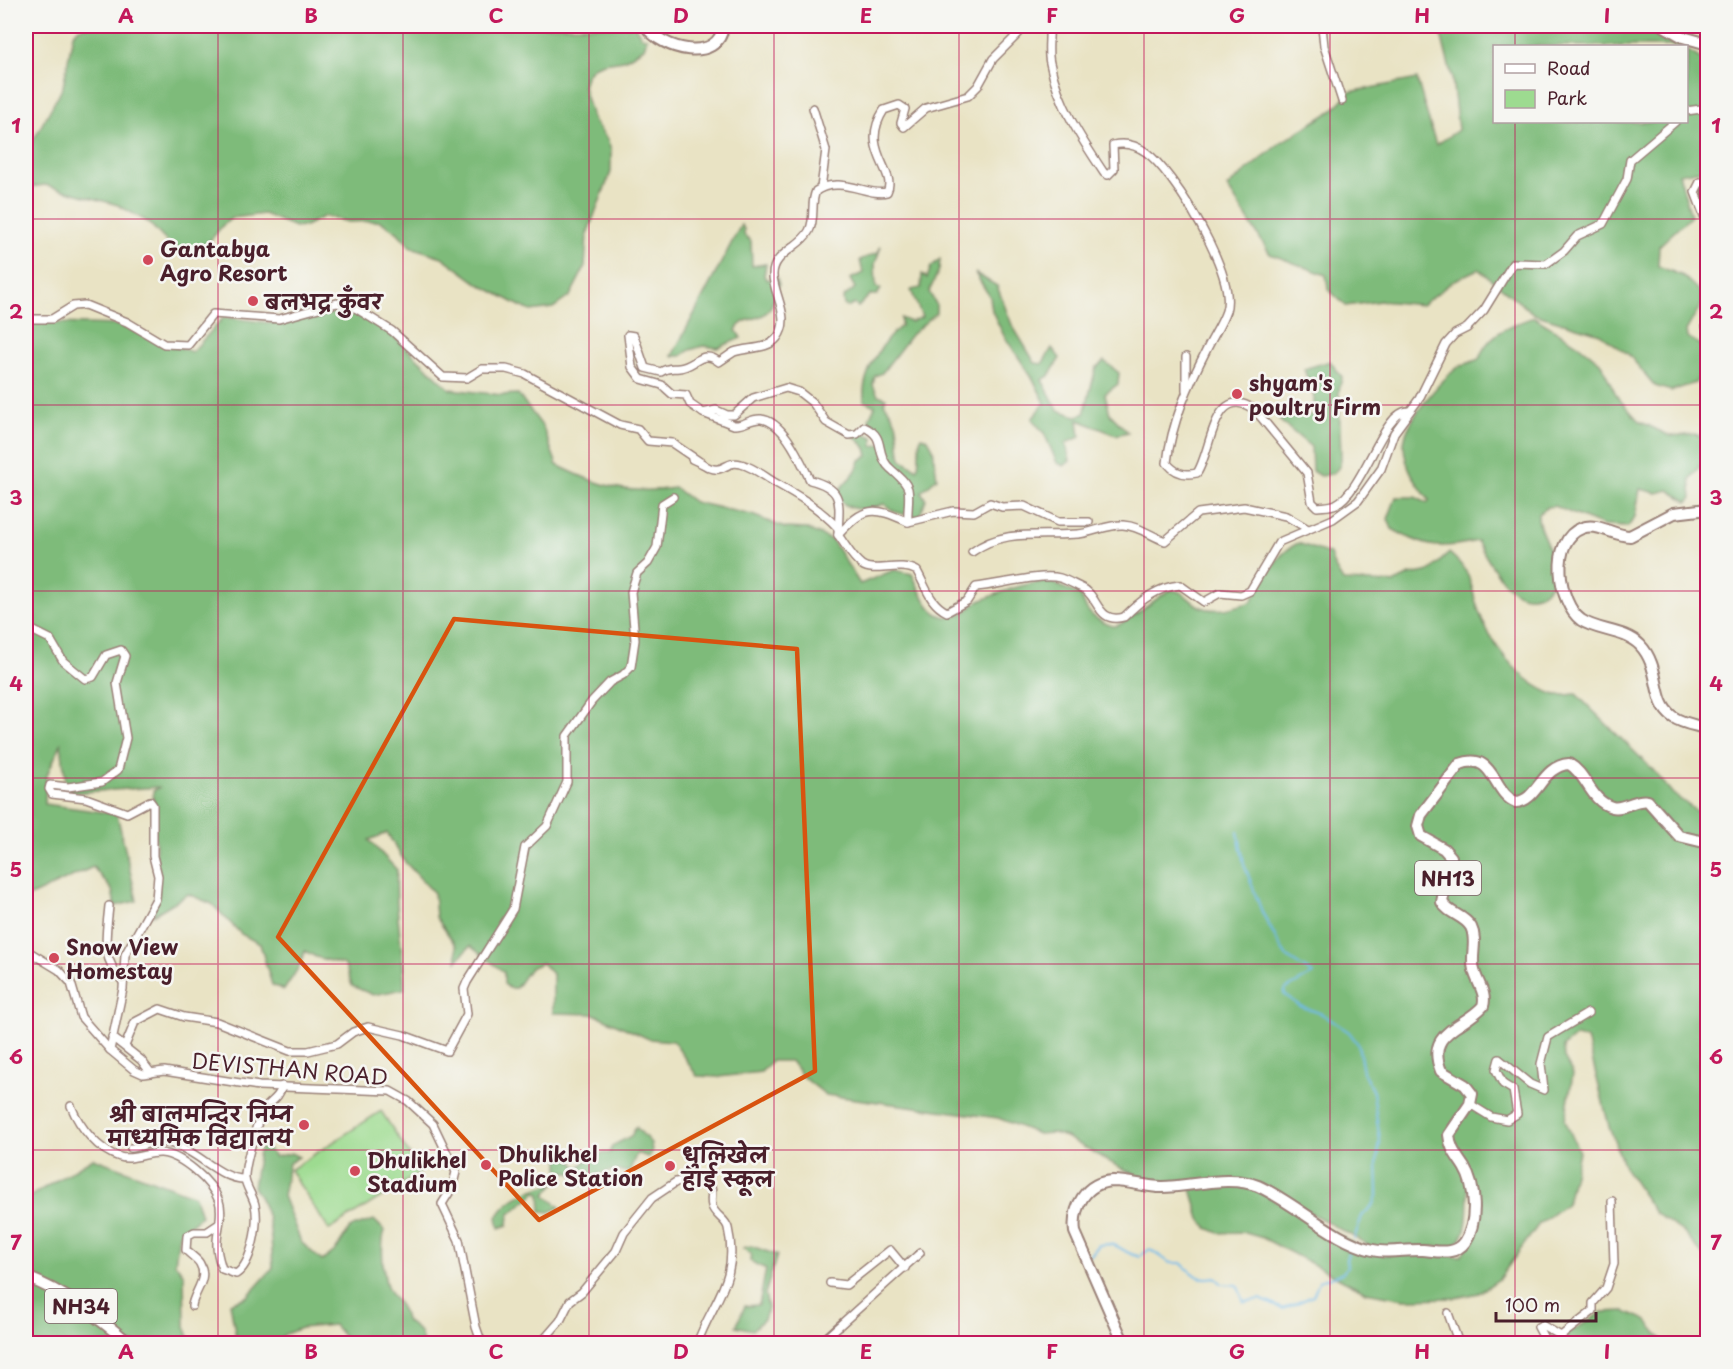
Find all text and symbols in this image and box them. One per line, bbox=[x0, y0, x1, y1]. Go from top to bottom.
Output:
text: A bbox=[118, 0, 134, 30]
text: B bbox=[304, 0, 318, 30]
text: C bbox=[488, 0, 504, 30]
text: D bbox=[673, 0, 689, 30]
text: E bbox=[860, 0, 872, 30]
text: F bbox=[1046, 0, 1058, 30]
text: G bbox=[1229, 0, 1245, 30]
text: H bbox=[1414, 0, 1430, 30]
text: I bbox=[1604, 0, 1610, 30]
legend bbox=[1493, 45, 1688, 123]
text: Road bbox=[1547, 54, 1591, 81]
text: Park bbox=[1547, 84, 1587, 111]
text: 1 bbox=[11, 110, 21, 140]
text: 1 bbox=[1711, 110, 1721, 140]
place label: Gantabya Agro Resort bbox=[160, 232, 288, 288]
marker: Gantabya Agro Resort bbox=[141, 253, 155, 267]
place label: बलभद्र कुँवर bbox=[263, 284, 384, 318]
marker: बलभद्र कुँवर bbox=[246, 294, 260, 308]
text: 2 bbox=[9, 296, 23, 326]
text: 2 bbox=[1709, 296, 1723, 326]
place label: shyam's poultry Firm bbox=[1249, 366, 1381, 422]
marker: shyam's poultry Firm bbox=[1230, 387, 1244, 401]
text: 3 bbox=[9, 482, 23, 512]
text: 3 bbox=[1709, 482, 1723, 512]
text: 4 bbox=[9, 668, 23, 698]
text: 4 bbox=[1709, 668, 1723, 698]
text: 5 bbox=[10, 854, 22, 884]
text: 5 bbox=[1710, 854, 1722, 884]
road number: NH13 bbox=[1415, 861, 1481, 895]
place label: Snow View Homestay bbox=[66, 930, 178, 986]
marker: Snow View Homestay bbox=[47, 951, 61, 965]
text: 6 bbox=[9, 1041, 23, 1071]
text: 6 bbox=[1709, 1041, 1723, 1071]
street label: DEVISTHAN ROAD bbox=[191, 1043, 389, 1093]
place label: श्री बालमन्दिर निम्न माध्यमिक विद्यालय bbox=[105, 1097, 294, 1153]
marker: श्री बालमन्दिर निम्न माध्यमिक विद्यालय bbox=[297, 1118, 311, 1132]
place label: Dhulikhel Police Station bbox=[498, 1137, 644, 1193]
place label: धुलिखेल हाई स्कूल bbox=[680, 1138, 776, 1197]
place label: Dhulikhel Stadium bbox=[367, 1143, 467, 1199]
marker: Dhulikhel Police Station bbox=[479, 1158, 493, 1172]
marker: धुलिखेल हाई स्कूल bbox=[663, 1159, 677, 1173]
marker: Dhulikhel Stadium bbox=[348, 1164, 362, 1178]
text: 7 bbox=[10, 1227, 22, 1257]
text: 7 bbox=[1710, 1227, 1722, 1257]
scale bar bbox=[1496, 1285, 1596, 1323]
road number: NH34 bbox=[45, 1289, 117, 1323]
text: 100 m bbox=[1505, 1291, 1560, 1318]
text: A bbox=[118, 1336, 134, 1366]
text: B bbox=[304, 1336, 318, 1366]
text: C bbox=[488, 1336, 504, 1366]
text: D bbox=[673, 1336, 689, 1366]
text: E bbox=[860, 1336, 872, 1366]
text: F bbox=[1046, 1336, 1058, 1366]
text: G bbox=[1229, 1336, 1245, 1366]
text: H bbox=[1414, 1336, 1430, 1366]
text: I bbox=[1604, 1336, 1610, 1366]

